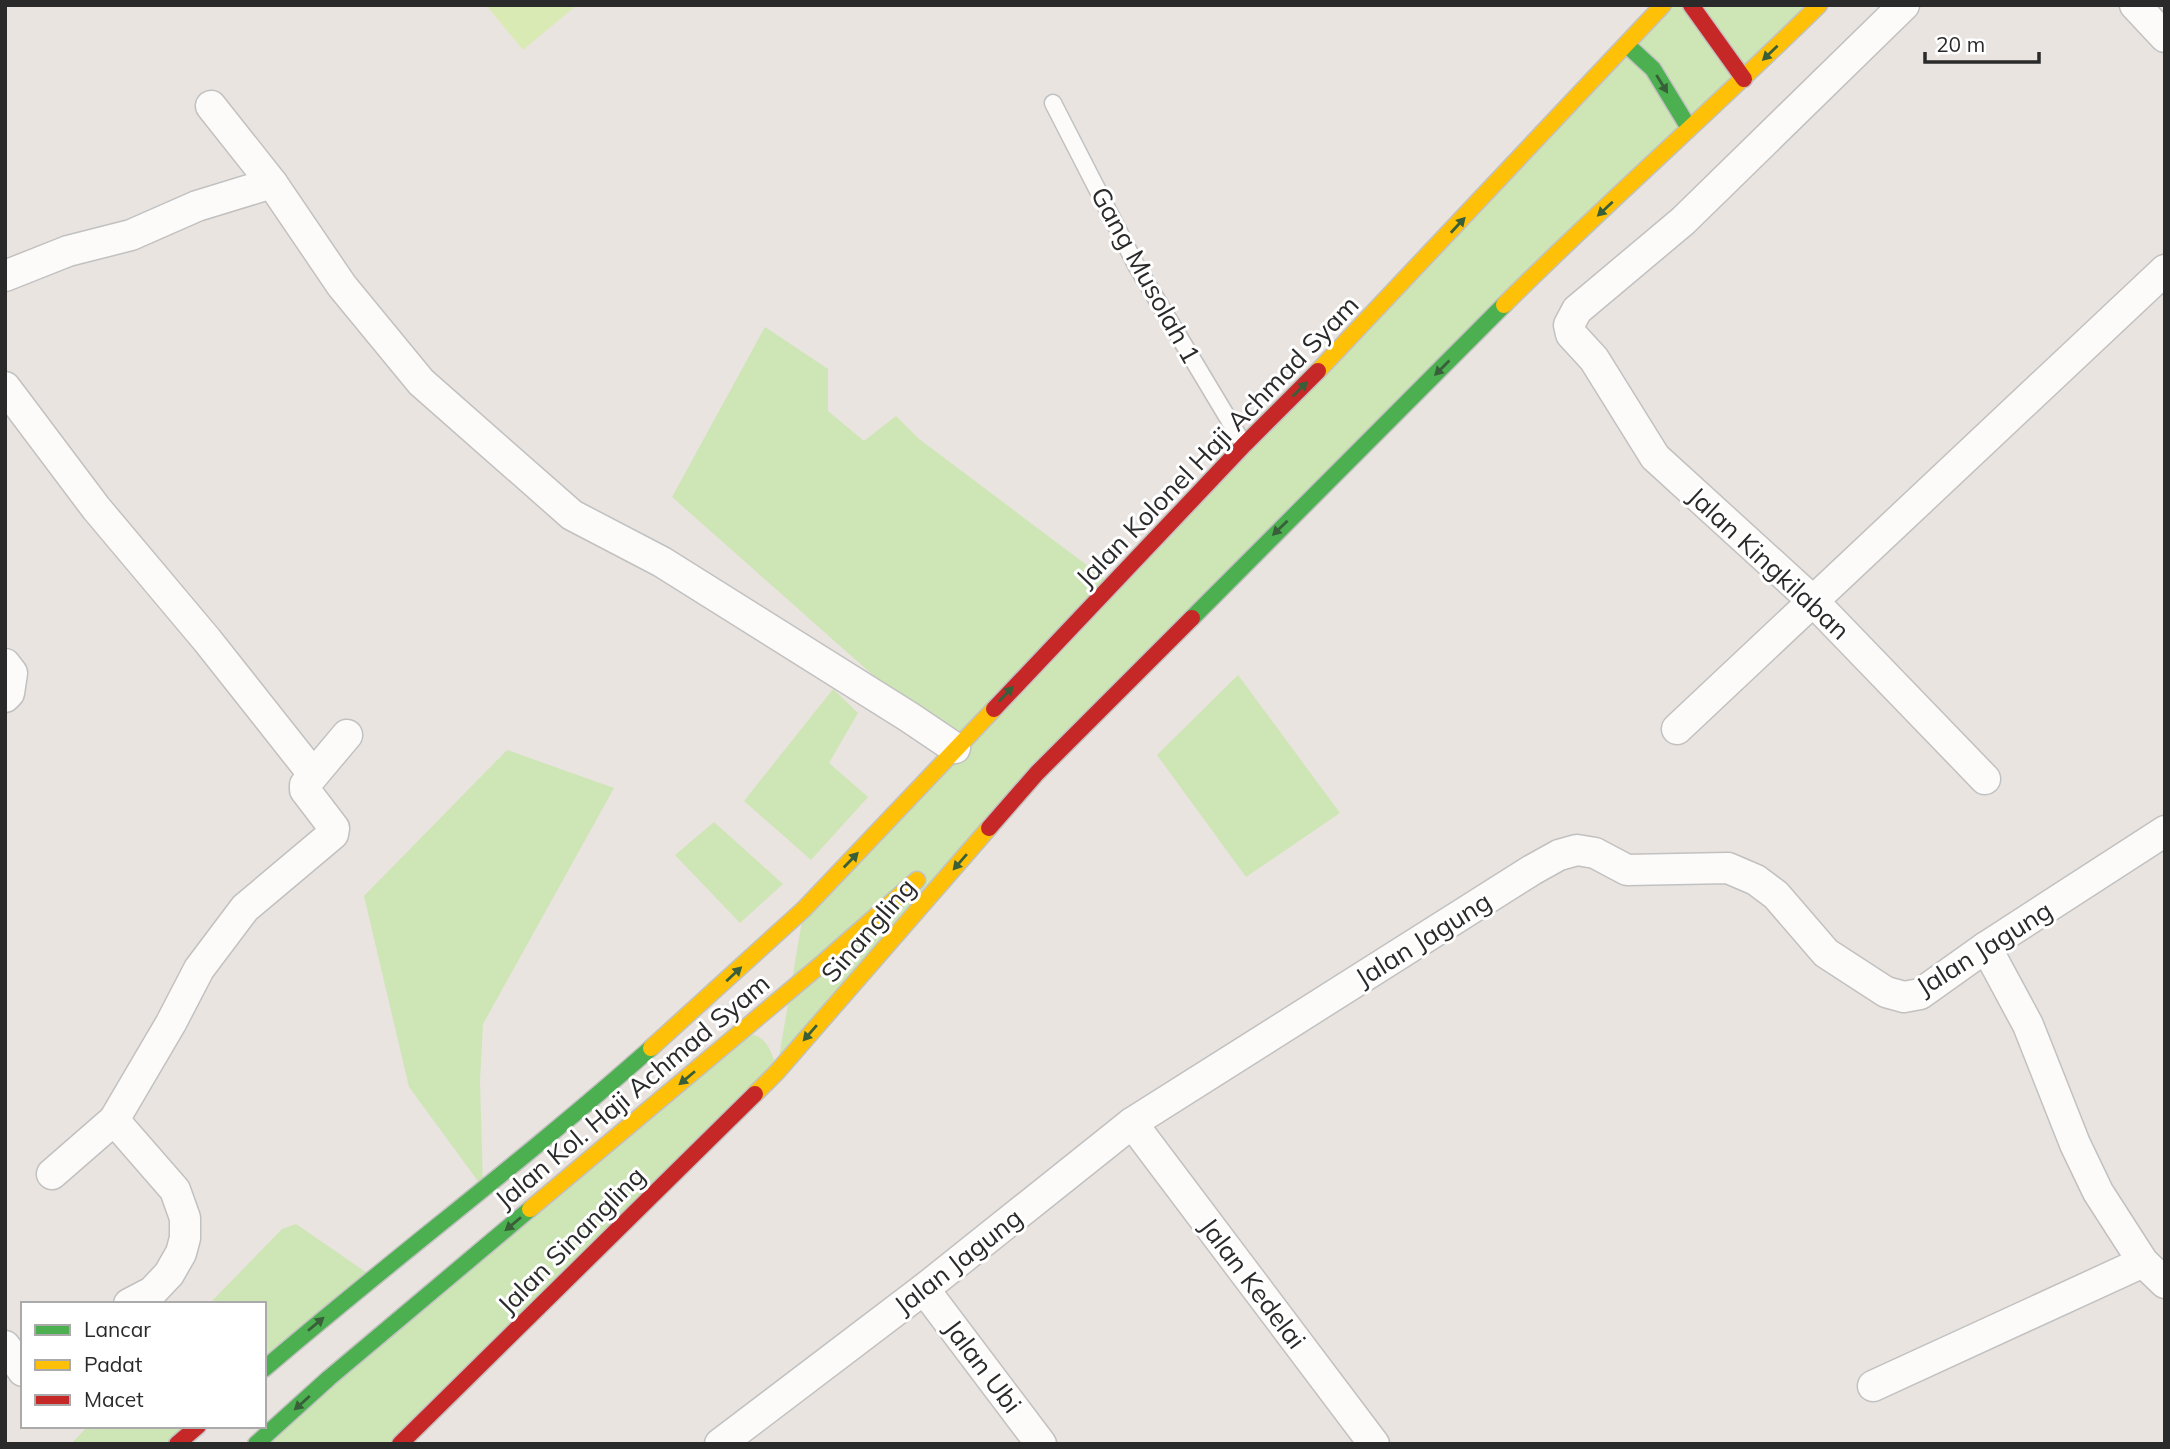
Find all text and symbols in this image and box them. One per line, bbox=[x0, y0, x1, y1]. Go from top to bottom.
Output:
scale bar bbox=[1925, 21, 2039, 65]
text: 20 m bbox=[1936, 31, 1985, 57]
one-way arrow bbox=[1763, 44, 1779, 61]
one-way arrow bbox=[1655, 74, 1668, 93]
street label: Gang Musolah 1 bbox=[1084, 181, 1208, 369]
one-way arrow bbox=[1597, 201, 1614, 217]
one-way arrow bbox=[1449, 217, 1465, 234]
street label: Jalan Kolonel Haji Achmad Syam bbox=[1069, 288, 1365, 594]
one-way arrow bbox=[1434, 360, 1450, 376]
one-way arrow bbox=[1291, 381, 1308, 397]
street label: Jalan Kingkilaban bbox=[1681, 480, 1857, 646]
one-way arrow bbox=[1273, 519, 1289, 536]
one-way arrow bbox=[998, 686, 1014, 703]
one-way arrow bbox=[843, 852, 860, 869]
one-way arrow bbox=[952, 853, 968, 871]
street label: Sinangling bbox=[814, 871, 922, 989]
street label: Jalan Jagung bbox=[1349, 884, 1497, 994]
street label: Jalan Jagung bbox=[1910, 893, 2058, 1003]
street label: Jalan Kol. Haji Achmad Syam bbox=[488, 966, 776, 1216]
one-way arrow bbox=[725, 966, 742, 982]
one-way arrow bbox=[802, 1024, 818, 1042]
one-way arrow bbox=[678, 1070, 696, 1085]
street label: Jalan Sinangling bbox=[490, 1159, 652, 1321]
street label: Jalan Jagung bbox=[887, 1201, 1029, 1321]
street label: Jalan Kedelai bbox=[1193, 1211, 1313, 1355]
one-way arrow bbox=[504, 1216, 521, 1231]
legend bbox=[21, 1302, 266, 1428]
street label: Jalan Ubi bbox=[937, 1313, 1029, 1419]
text: Lancar bbox=[84, 1316, 151, 1342]
one-way arrow bbox=[307, 1316, 325, 1332]
text: Padat bbox=[84, 1351, 142, 1377]
text: Macet bbox=[84, 1386, 144, 1412]
one-way arrow bbox=[294, 1394, 311, 1410]

